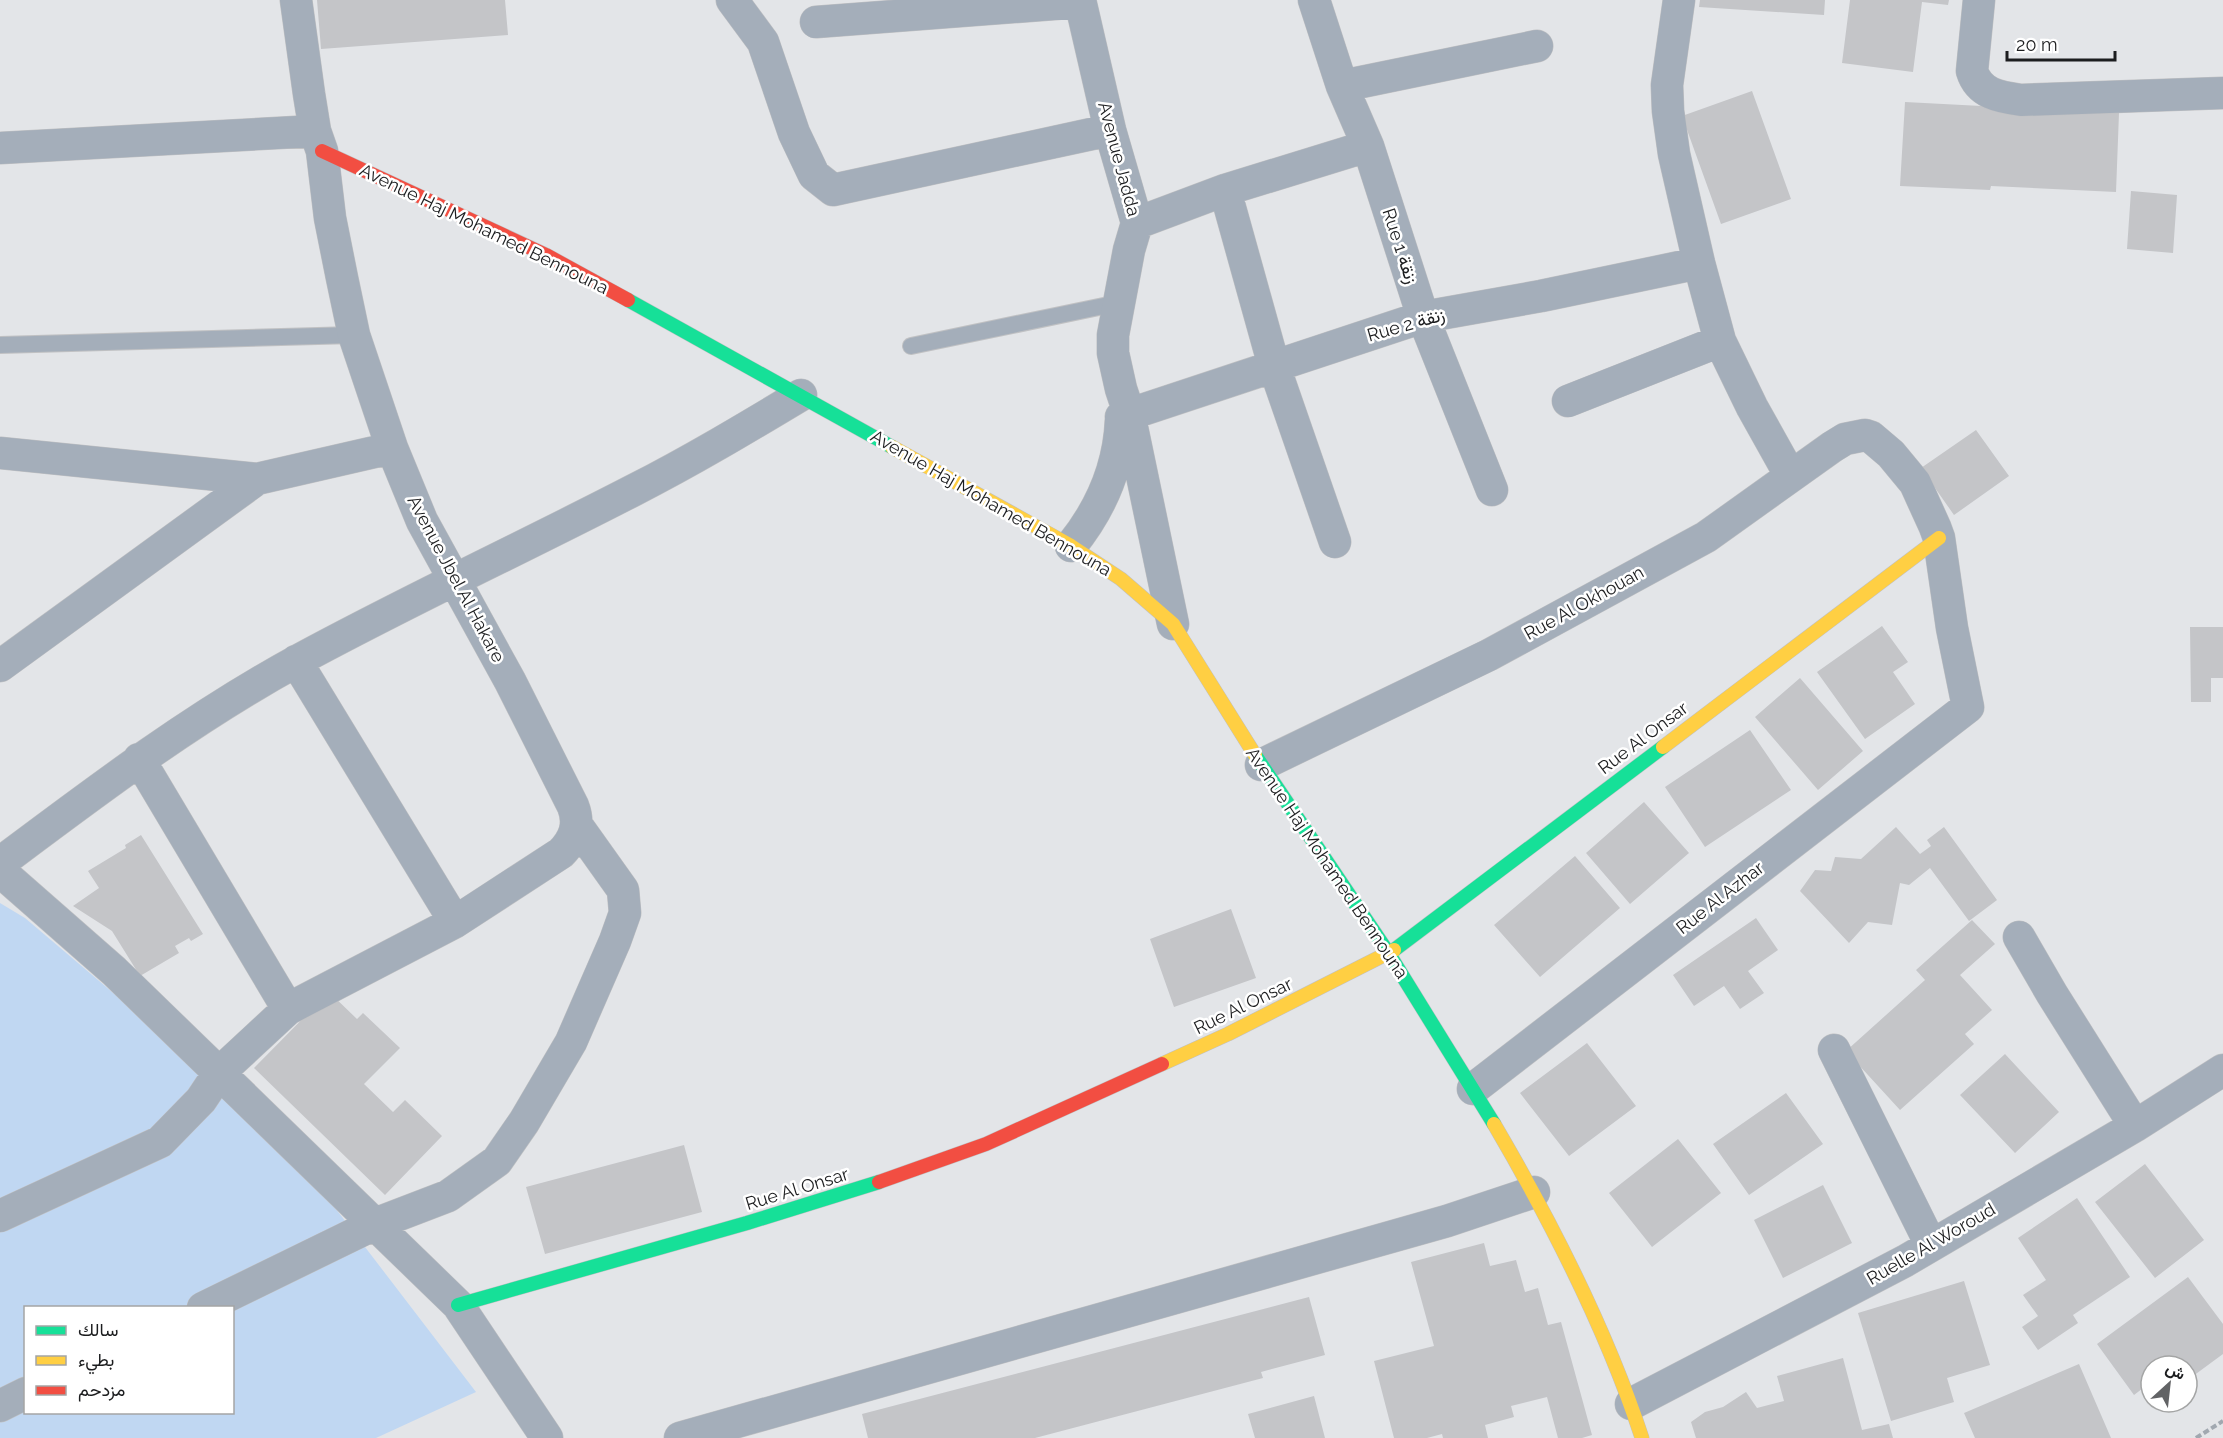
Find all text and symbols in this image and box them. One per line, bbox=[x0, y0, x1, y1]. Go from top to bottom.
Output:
scale bar bbox=[2007, 24, 2115, 62]
text: 20 m bbox=[2016, 34, 2058, 55]
street label: Avenue Jadda bbox=[1094, 99, 1145, 218]
street label: Avenue Haj Mohamed Bennouna bbox=[356, 159, 612, 298]
street label: Rue 1 زنقة bbox=[1377, 205, 1423, 287]
street label: Rue 2 زنقة bbox=[1365, 303, 1447, 347]
street label: Avenue Haj Mohamed Bennouna bbox=[867, 425, 1115, 580]
street label: Avenue Jbel Al Hakare bbox=[404, 492, 510, 666]
street label: Rue Al Okhouan bbox=[1520, 561, 1647, 644]
street label: Rue Al Onsar bbox=[1594, 697, 1692, 778]
street label: Avenue Haj Mohamed Bennouna bbox=[1242, 743, 1413, 982]
street label: Rue Al Azhar bbox=[1672, 857, 1768, 938]
street label: Rue Al Onsar bbox=[1190, 972, 1296, 1038]
street label: Rue Al Onsar bbox=[743, 1163, 852, 1214]
street label: Ruelle Al Woroud bbox=[1863, 1198, 1999, 1289]
legend bbox=[24, 1306, 234, 1414]
text: سالك bbox=[78, 1319, 118, 1340]
text: بطيء bbox=[78, 1349, 114, 1375]
north arrow bbox=[2139, 1354, 2199, 1414]
text: ش bbox=[2163, 1358, 2188, 1384]
text: مزدحم bbox=[78, 1379, 125, 1402]

